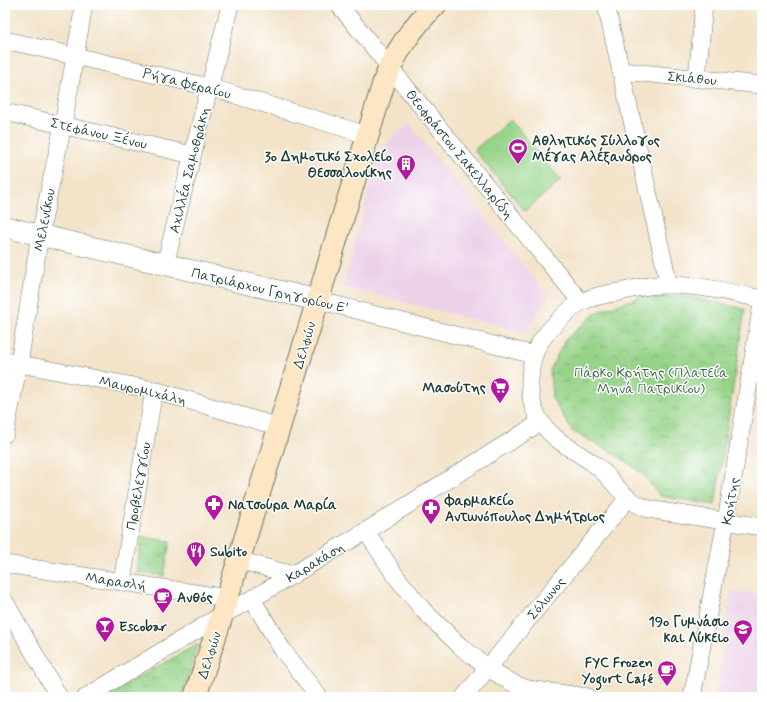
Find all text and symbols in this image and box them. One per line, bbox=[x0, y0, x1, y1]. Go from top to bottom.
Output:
street label: Ρήγα Φεραίου bbox=[141, 64, 233, 104]
street label: Σκιάθου bbox=[666, 68, 717, 90]
street label: Θεοφράστου Σακελλαρίδη bbox=[401, 86, 517, 223]
street label: Αχιλλέα Σαμοθράκη bbox=[165, 105, 214, 235]
street label: Στεφάνου Ξένου bbox=[49, 113, 149, 154]
place label: Αθλητικός Σύλλογος Μέγας Αλέξανδρος bbox=[532, 132, 660, 166]
sports icon: Αθλητικός Σύλλογος Μέγας Αλέξανδρος bbox=[507, 137, 529, 165]
place label: 3ο Δημοτικό Σχολείο Θεσσαλονίκης bbox=[265, 148, 392, 182]
building icon: 3ο Δημοτικό Σχολείο Θεσσαλονίκης bbox=[395, 153, 417, 181]
street label: Μελενίκου bbox=[30, 187, 60, 253]
street label: Πατριάρχου Γρηγορίου Ε' bbox=[190, 264, 350, 318]
street label: Δελφών bbox=[289, 319, 321, 371]
park label: Πάρκο Κρήτης (Πλατεία Μηνά Πατρικίου) bbox=[574, 364, 728, 398]
street label: Μαυρομιχάλη bbox=[97, 372, 188, 410]
supermarket icon: Μασούτης bbox=[489, 376, 511, 404]
place label: Μασούτης bbox=[422, 379, 486, 397]
street label: Προβελεγγίου bbox=[122, 441, 156, 532]
street label: Κρήτης bbox=[718, 476, 744, 526]
place label: Φαρμακείο Αντωνόπουλος Δημήτριος bbox=[444, 492, 605, 526]
pharmacy icon: Νατσούρα Μαρία bbox=[203, 493, 225, 521]
place label: Νατσούρα Μαρία bbox=[228, 496, 337, 514]
pharmacy icon: Φαρμακείο Αντωνόπουλος Δημήτριος bbox=[420, 497, 442, 525]
street label: Καρακάση bbox=[283, 538, 348, 587]
restaurant icon: Subito bbox=[185, 540, 207, 568]
place label: Subito bbox=[210, 543, 248, 561]
street label: Μαρασλή bbox=[84, 568, 148, 596]
street label: Σόλωνος bbox=[524, 574, 570, 624]
cafe icon: Ανθός bbox=[152, 586, 174, 614]
place label: Ανθός bbox=[177, 589, 213, 607]
place label: 19ο Γυμνάσιο και Λύκειο bbox=[648, 613, 729, 647]
bar icon: Escobar bbox=[94, 615, 116, 643]
place label: Escobar bbox=[119, 618, 167, 636]
school or university icon: 19ο Γυμνάσιο και Λύκειο bbox=[732, 618, 754, 646]
street label: Δελφών bbox=[194, 629, 226, 681]
place label: FYC Frozen Yogurt Café bbox=[581, 654, 654, 691]
cafe icon: FYC Frozen Yogurt Café bbox=[656, 659, 678, 687]

